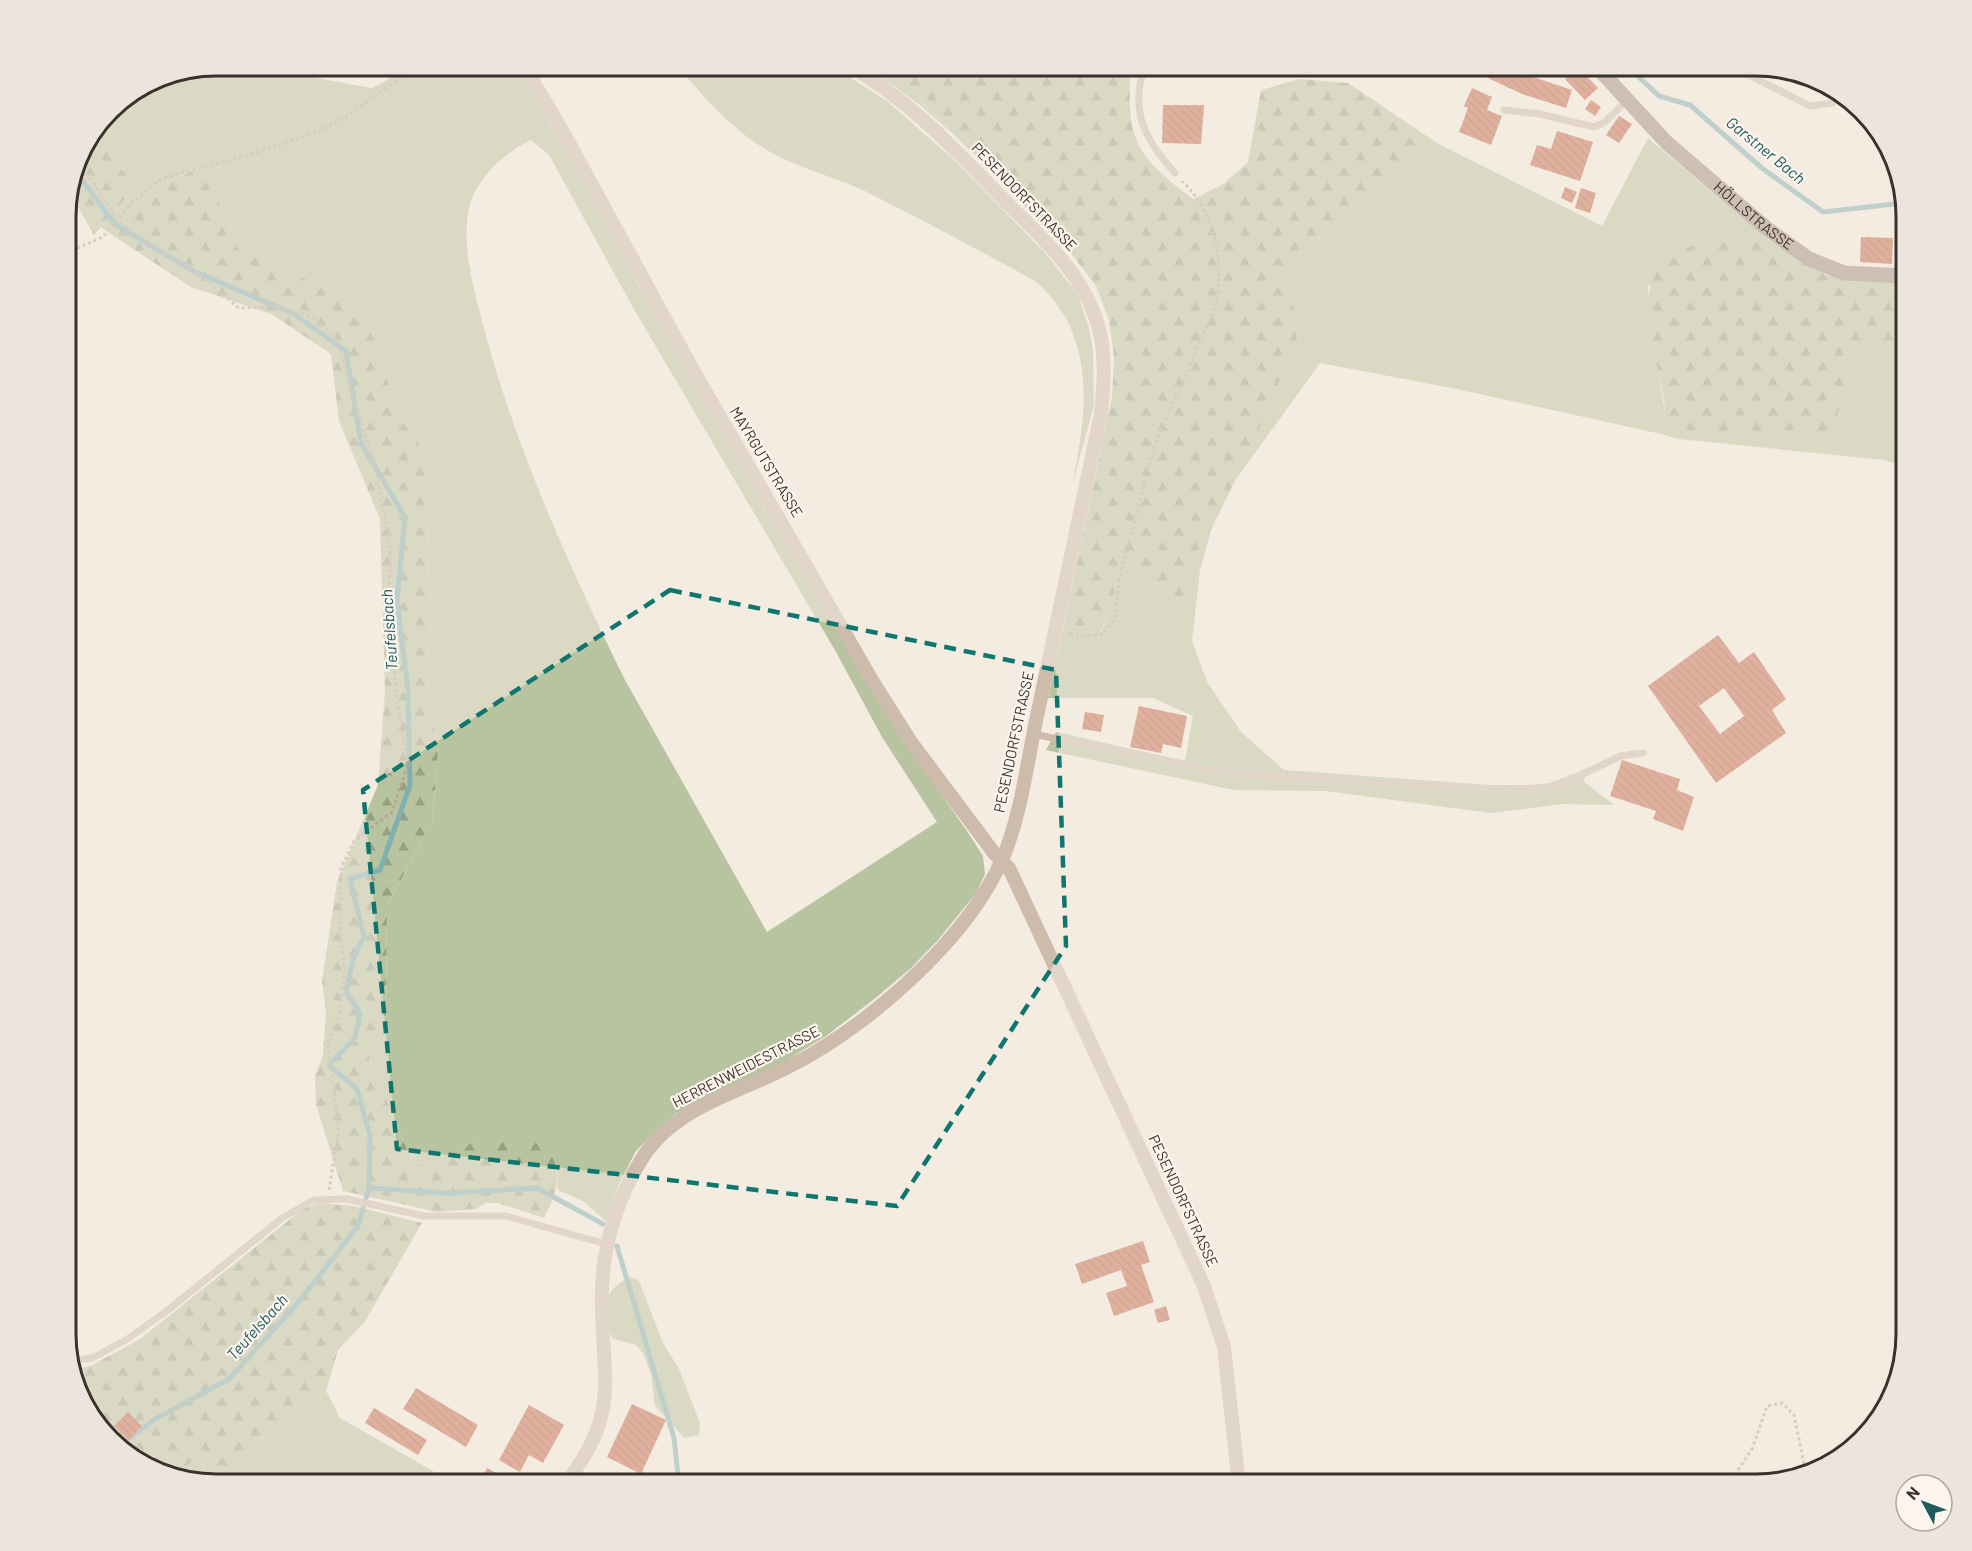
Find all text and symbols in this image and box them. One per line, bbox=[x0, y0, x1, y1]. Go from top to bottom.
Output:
water label: Garstner Bach bbox=[1723, 112, 1810, 187]
street label: PESENDORFSTRASSE bbox=[968, 138, 1081, 254]
street label: HÖLLSTRASSE bbox=[1710, 177, 1798, 253]
street label: MAYRGUTSTRASSE bbox=[727, 403, 807, 520]
water label: Teufelsbach bbox=[376, 589, 401, 671]
street label: PESENDORFSTRASSE bbox=[989, 670, 1037, 814]
street label: HERRENWEIDESTRASSE bbox=[669, 1021, 822, 1111]
street label: PESENDORFSTRASSE bbox=[1145, 1132, 1222, 1270]
water label: Teufelsbach bbox=[222, 1290, 291, 1363]
north arrow bbox=[1894, 1473, 1954, 1533]
text: N bbox=[1902, 1483, 1923, 1503]

